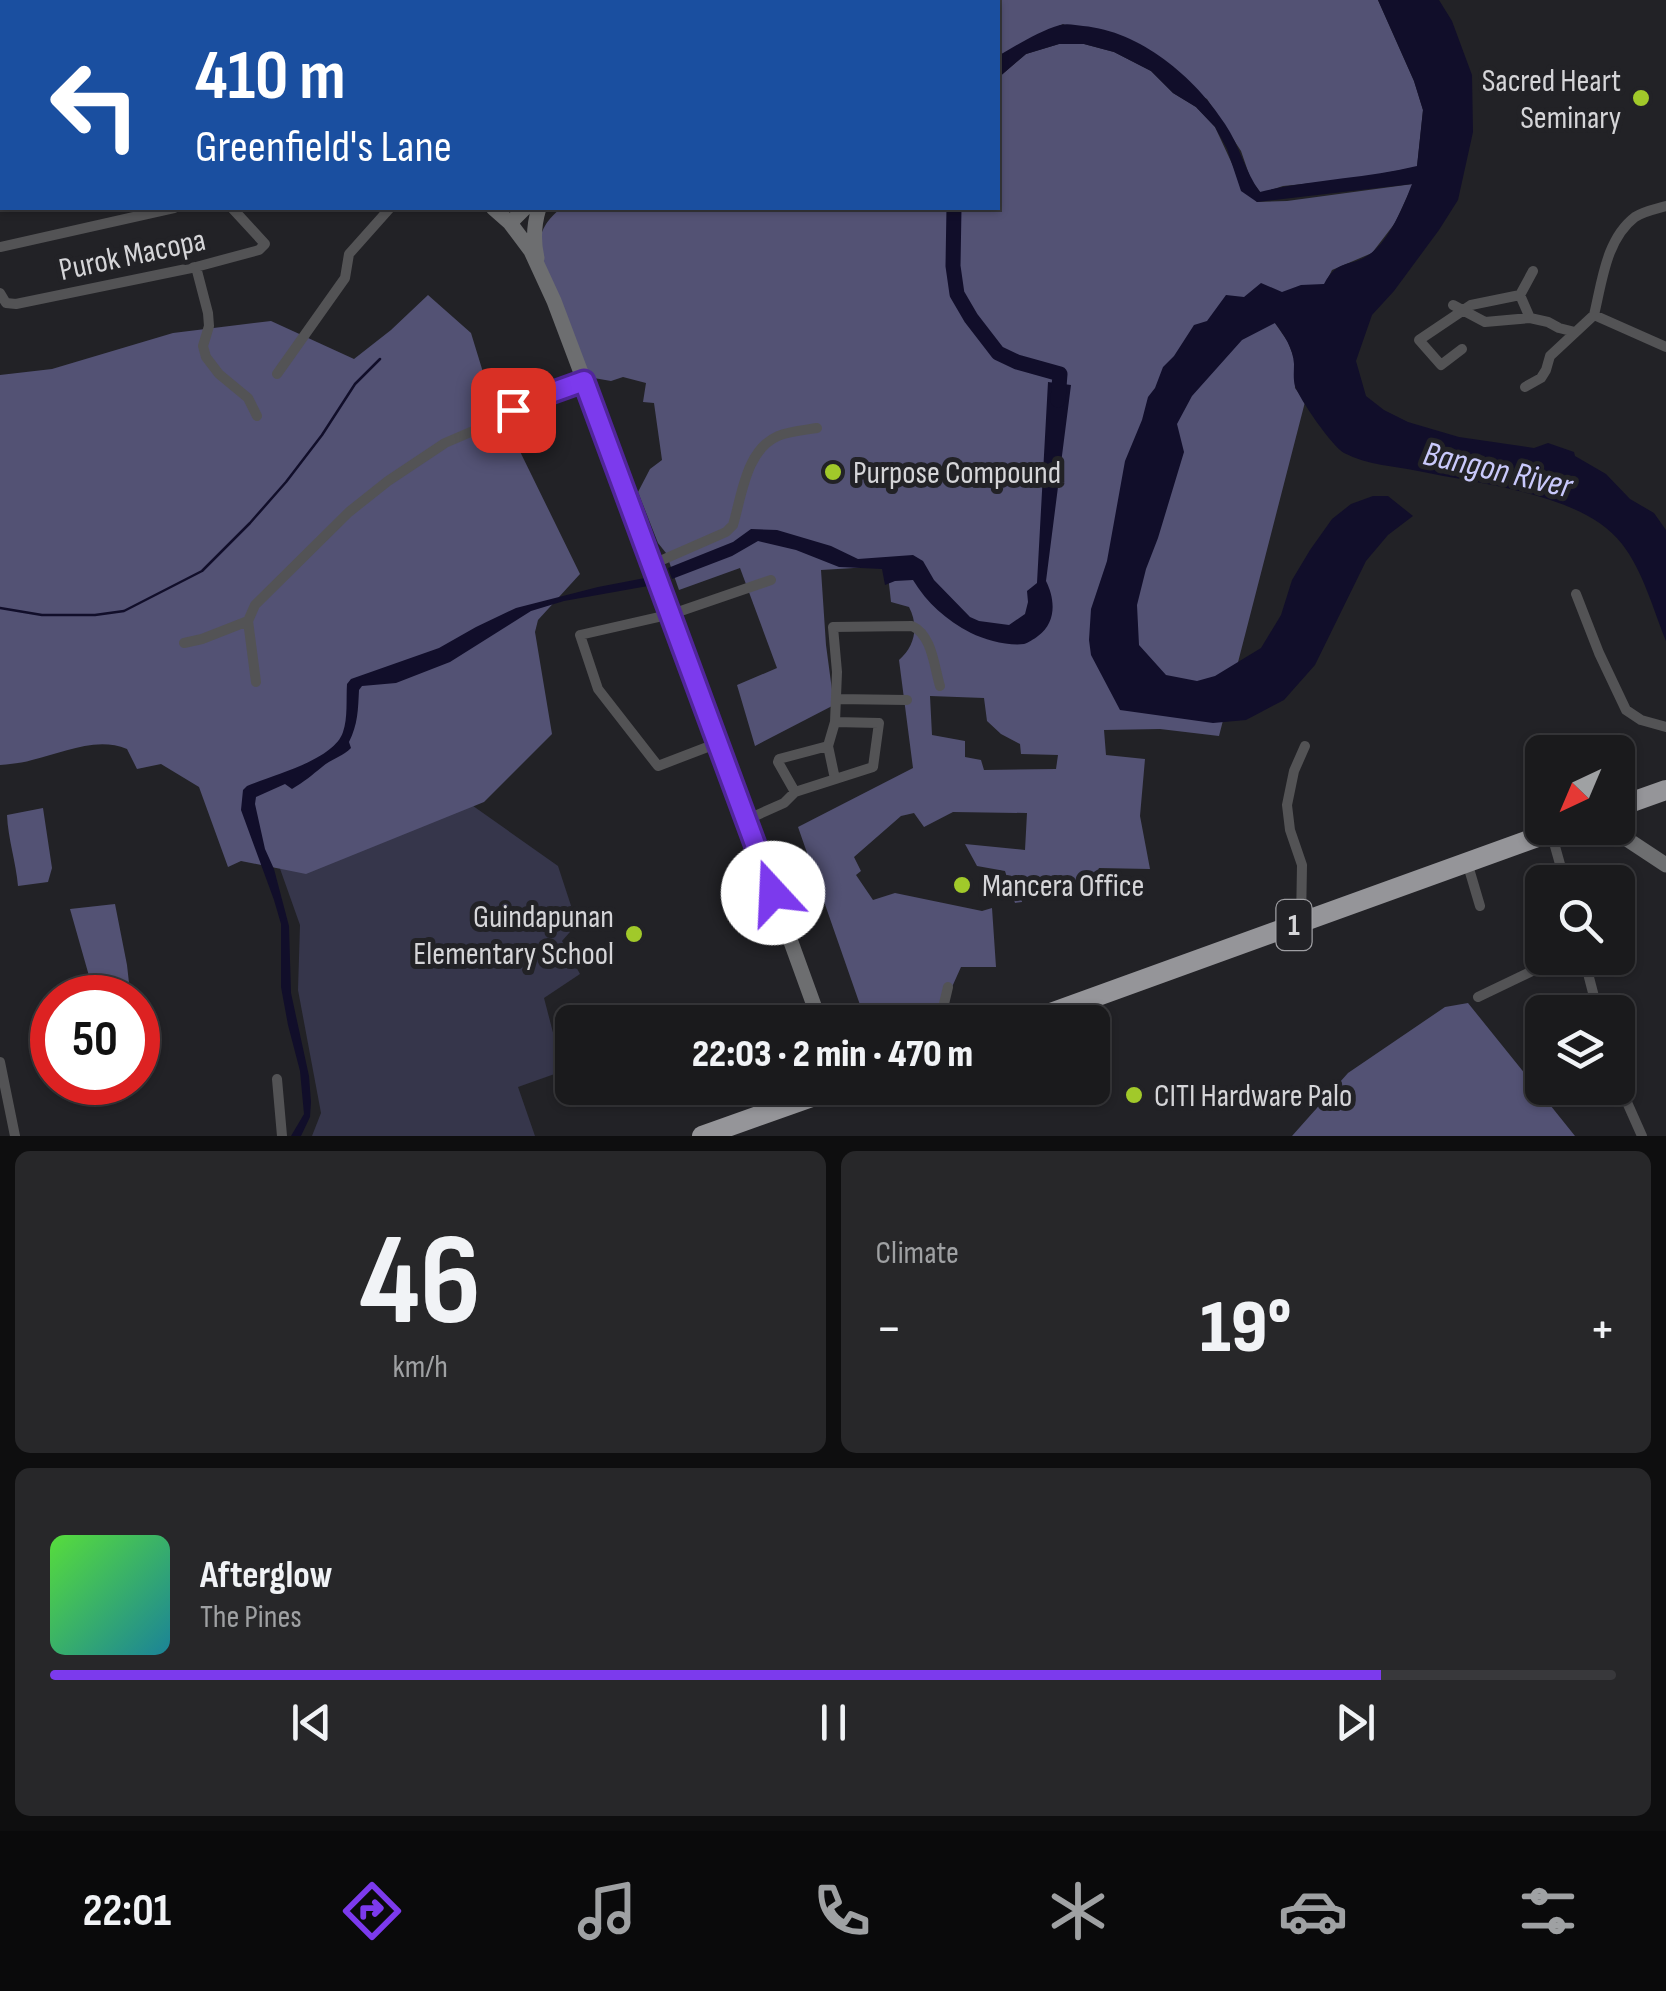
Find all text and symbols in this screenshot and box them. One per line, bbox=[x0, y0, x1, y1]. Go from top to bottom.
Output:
text: 410 m bbox=[195, 35, 346, 119]
icon: left bbox=[30, 40, 160, 170]
place label: Sacred Heart Seminary bbox=[1482, 62, 1621, 138]
marker: Sacred Heart Seminary bbox=[1630, 87, 1652, 109]
text: Greenfield's Lane bbox=[195, 120, 452, 175]
street label: Purok Macopa bbox=[55, 221, 209, 290]
pin bbox=[471, 368, 556, 453]
icon: arrive bbox=[486, 383, 541, 438]
water label: Bangon River bbox=[1419, 432, 1577, 509]
place label: Purpose Compound bbox=[853, 454, 1061, 493]
marker: Purpose Compound bbox=[822, 461, 844, 483]
north arrow bbox=[1525, 735, 1635, 845]
map controls bbox=[1525, 735, 1635, 1105]
position arrow bbox=[721, 841, 825, 945]
button: search bbox=[1525, 865, 1635, 975]
place label: Mancera Office bbox=[982, 867, 1144, 906]
marker: Mancera Office bbox=[951, 874, 973, 896]
place label: Guindapunan Elementary School bbox=[413, 898, 614, 974]
road number: 1 bbox=[1276, 900, 1312, 950]
marker: Guindapunan Elementary School bbox=[623, 923, 645, 945]
speed limit sign: 50 bbox=[30, 975, 160, 1105]
button: layers bbox=[1525, 995, 1635, 1105]
text: 22:03 · 2 min · 470 m bbox=[692, 1032, 973, 1077]
place label: CITI Hardware Palo bbox=[1154, 1077, 1352, 1116]
marker: CITI Hardware Palo bbox=[1123, 1084, 1145, 1106]
text: 46 bbox=[359, 1205, 481, 1361]
text: Climate bbox=[876, 1234, 959, 1273]
text: 19° bbox=[1200, 1283, 1291, 1374]
text: − bbox=[876, 1296, 902, 1363]
text: + bbox=[1589, 1296, 1616, 1363]
text: km/h bbox=[393, 1348, 448, 1387]
text: Afterglow bbox=[200, 1553, 333, 1598]
text: The Pines bbox=[200, 1598, 302, 1637]
icon: previous bbox=[284, 1695, 339, 1750]
icon: pause bbox=[806, 1695, 861, 1750]
icon: next bbox=[1328, 1695, 1383, 1750]
icon: directions bbox=[337, 1876, 407, 1946]
icon: music bbox=[572, 1876, 642, 1946]
icon: phone bbox=[807, 1876, 877, 1946]
icon: climate bbox=[1043, 1876, 1113, 1946]
icon: car bbox=[1278, 1876, 1348, 1946]
icon: filters bbox=[1513, 1876, 1583, 1946]
text: 22:01 bbox=[83, 1884, 171, 1939]

